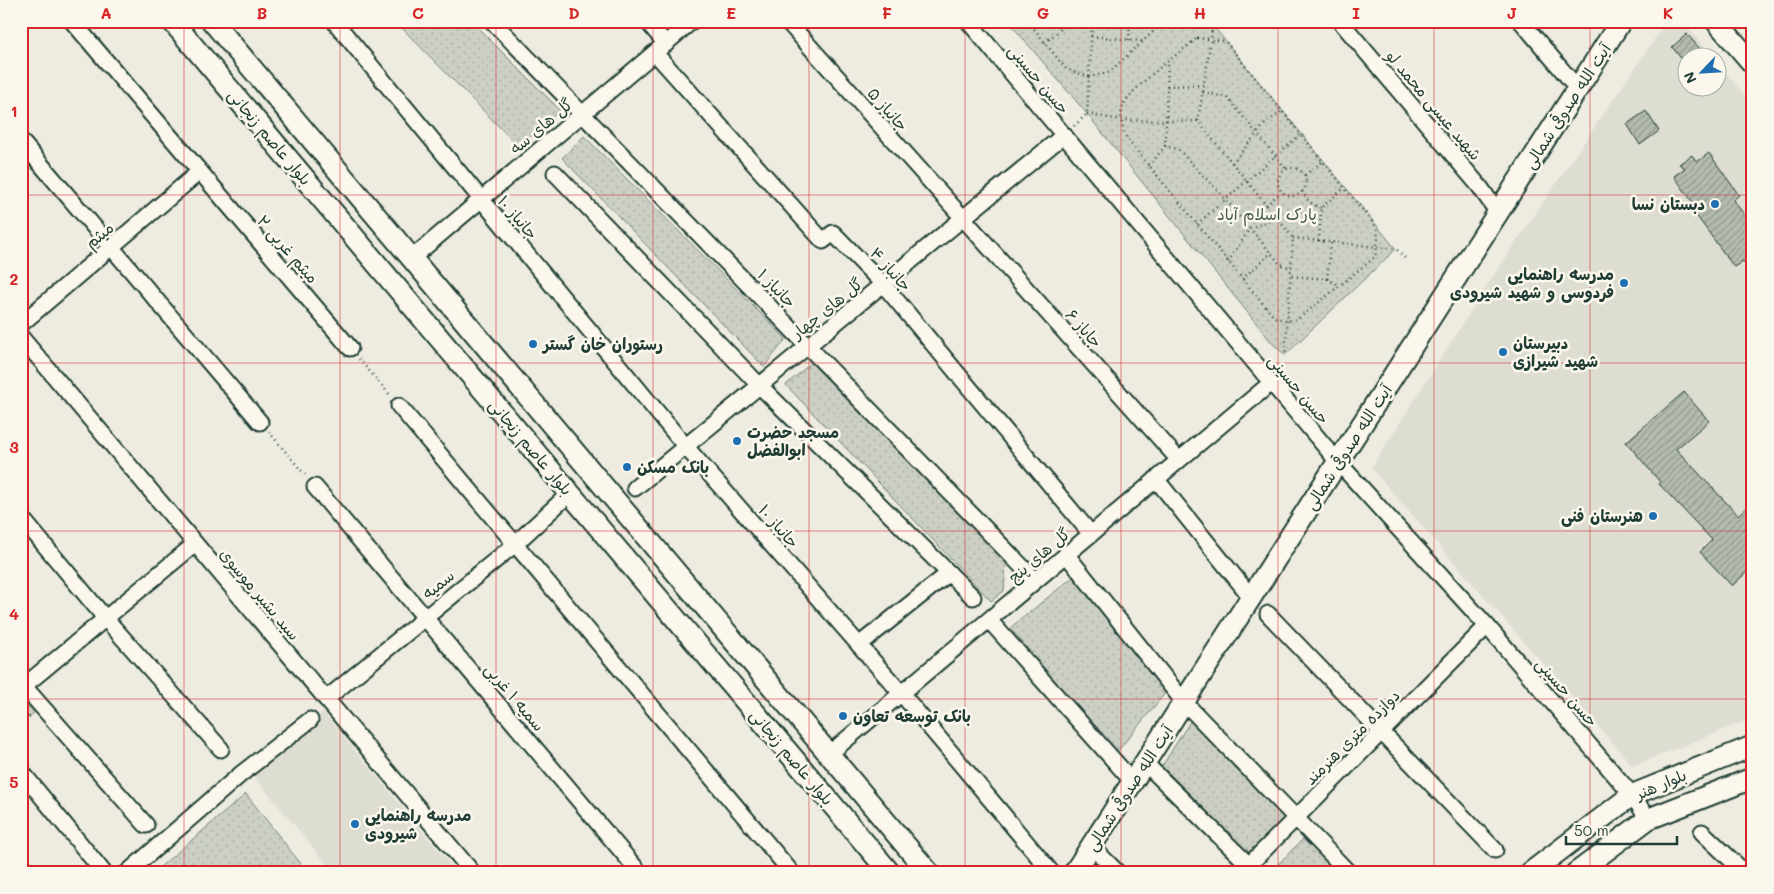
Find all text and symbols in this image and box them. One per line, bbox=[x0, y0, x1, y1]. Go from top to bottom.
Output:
text: A bbox=[100, 2, 112, 23]
text: B bbox=[257, 2, 267, 23]
text: C bbox=[412, 2, 424, 23]
text: D bbox=[568, 2, 580, 23]
text: E bbox=[726, 2, 736, 23]
text: F bbox=[882, 2, 892, 23]
text: G bbox=[1037, 2, 1049, 23]
text: H bbox=[1194, 2, 1206, 23]
text: I bbox=[1352, 2, 1360, 23]
text: J bbox=[1507, 2, 1517, 23]
text: K bbox=[1663, 2, 1673, 23]
street label: آیت الله صدوقی شمالی bbox=[1518, 38, 1616, 173]
street label: حسن حسینی bbox=[1003, 39, 1075, 119]
street label: شهید عیسی محمد لو bbox=[1381, 44, 1487, 165]
north arrow bbox=[1676, 48, 1726, 98]
text: N bbox=[1679, 69, 1701, 87]
street label: جانباز ۵ bbox=[864, 82, 913, 135]
street label: بلوار عاصم زنجانی bbox=[222, 84, 317, 191]
street label: گل های سه bbox=[505, 93, 577, 158]
text: 1 bbox=[10, 100, 18, 121]
street label: جانباز ۱۰ bbox=[494, 190, 543, 243]
place label: دبستان نسا bbox=[1632, 193, 1705, 214]
marker: دبستان نسا bbox=[1709, 198, 1721, 210]
park label: پارک اسلام آباد bbox=[1217, 203, 1317, 227]
street label: میثم غربی ۲ bbox=[251, 210, 324, 289]
street label: میثم bbox=[80, 217, 119, 255]
street label: جانباز ۴ bbox=[866, 242, 917, 295]
place label: مدرسه راهنمایی فردوسی و شهید شیرودی bbox=[1450, 263, 1614, 303]
street label: جانباز ۱ bbox=[754, 264, 801, 312]
text: 2 bbox=[10, 268, 19, 289]
street label: گل های چهار bbox=[785, 272, 867, 345]
marker: مدرسه راهنمایی فردوسی و شهید شیرودی bbox=[1618, 277, 1630, 289]
street label: جاباز ۶ bbox=[1061, 304, 1107, 352]
place label: دبیرستان شهید شیرازی bbox=[1513, 332, 1598, 371]
place label: رستوران خان گستر bbox=[541, 333, 663, 356]
marker: رستوران خان گستر bbox=[527, 338, 539, 350]
marker: دبیرستان شهید شیرازی bbox=[1497, 346, 1509, 358]
street label: حسن حسینی bbox=[1263, 349, 1335, 429]
street label: آیت الله صدوقی شمالی bbox=[1299, 379, 1397, 514]
street label: بلوار عاصم زنجانی bbox=[483, 394, 578, 501]
place label: مسجد حضرت ابوالفضل bbox=[747, 421, 839, 461]
marker: مسجد حضرت ابوالفضل bbox=[731, 435, 743, 447]
text: 3 bbox=[9, 436, 19, 457]
place label: بانک مسکن bbox=[637, 456, 709, 477]
marker: بانک مسکن bbox=[621, 461, 633, 473]
street label: جانباز ۱۰ bbox=[755, 499, 804, 552]
place label: هنرستان فنی bbox=[1561, 505, 1643, 527]
marker: هنرستان فنی bbox=[1647, 510, 1659, 522]
street label: گل های پنج bbox=[1003, 522, 1075, 587]
street label: سید بشیر موسوی bbox=[215, 543, 305, 645]
street label: سمیه bbox=[417, 564, 458, 603]
text: 4 bbox=[9, 603, 19, 624]
street label: حسن حسینی bbox=[1531, 653, 1603, 731]
street label: سمیه ۱ غربی bbox=[480, 658, 550, 736]
street label: دوازده متری هنرمند bbox=[1299, 684, 1404, 789]
street label: بلوار عاصم زنجانی bbox=[744, 704, 839, 811]
place label: بانک توسعه تعاون bbox=[853, 705, 971, 727]
marker: بانک توسعه تعاون bbox=[837, 710, 849, 722]
street label: آیت الله صدوقی شمالی bbox=[1080, 720, 1178, 855]
street label: بلوار هنر bbox=[1630, 764, 1690, 805]
text: 5 bbox=[9, 771, 19, 792]
place label: مدرسه راهنمایی شیرودی bbox=[365, 804, 472, 844]
scale bar bbox=[1566, 814, 1678, 846]
marker: مدرسه راهنمایی شیرودی bbox=[349, 818, 361, 830]
text: 50 m bbox=[1574, 820, 1609, 840]

